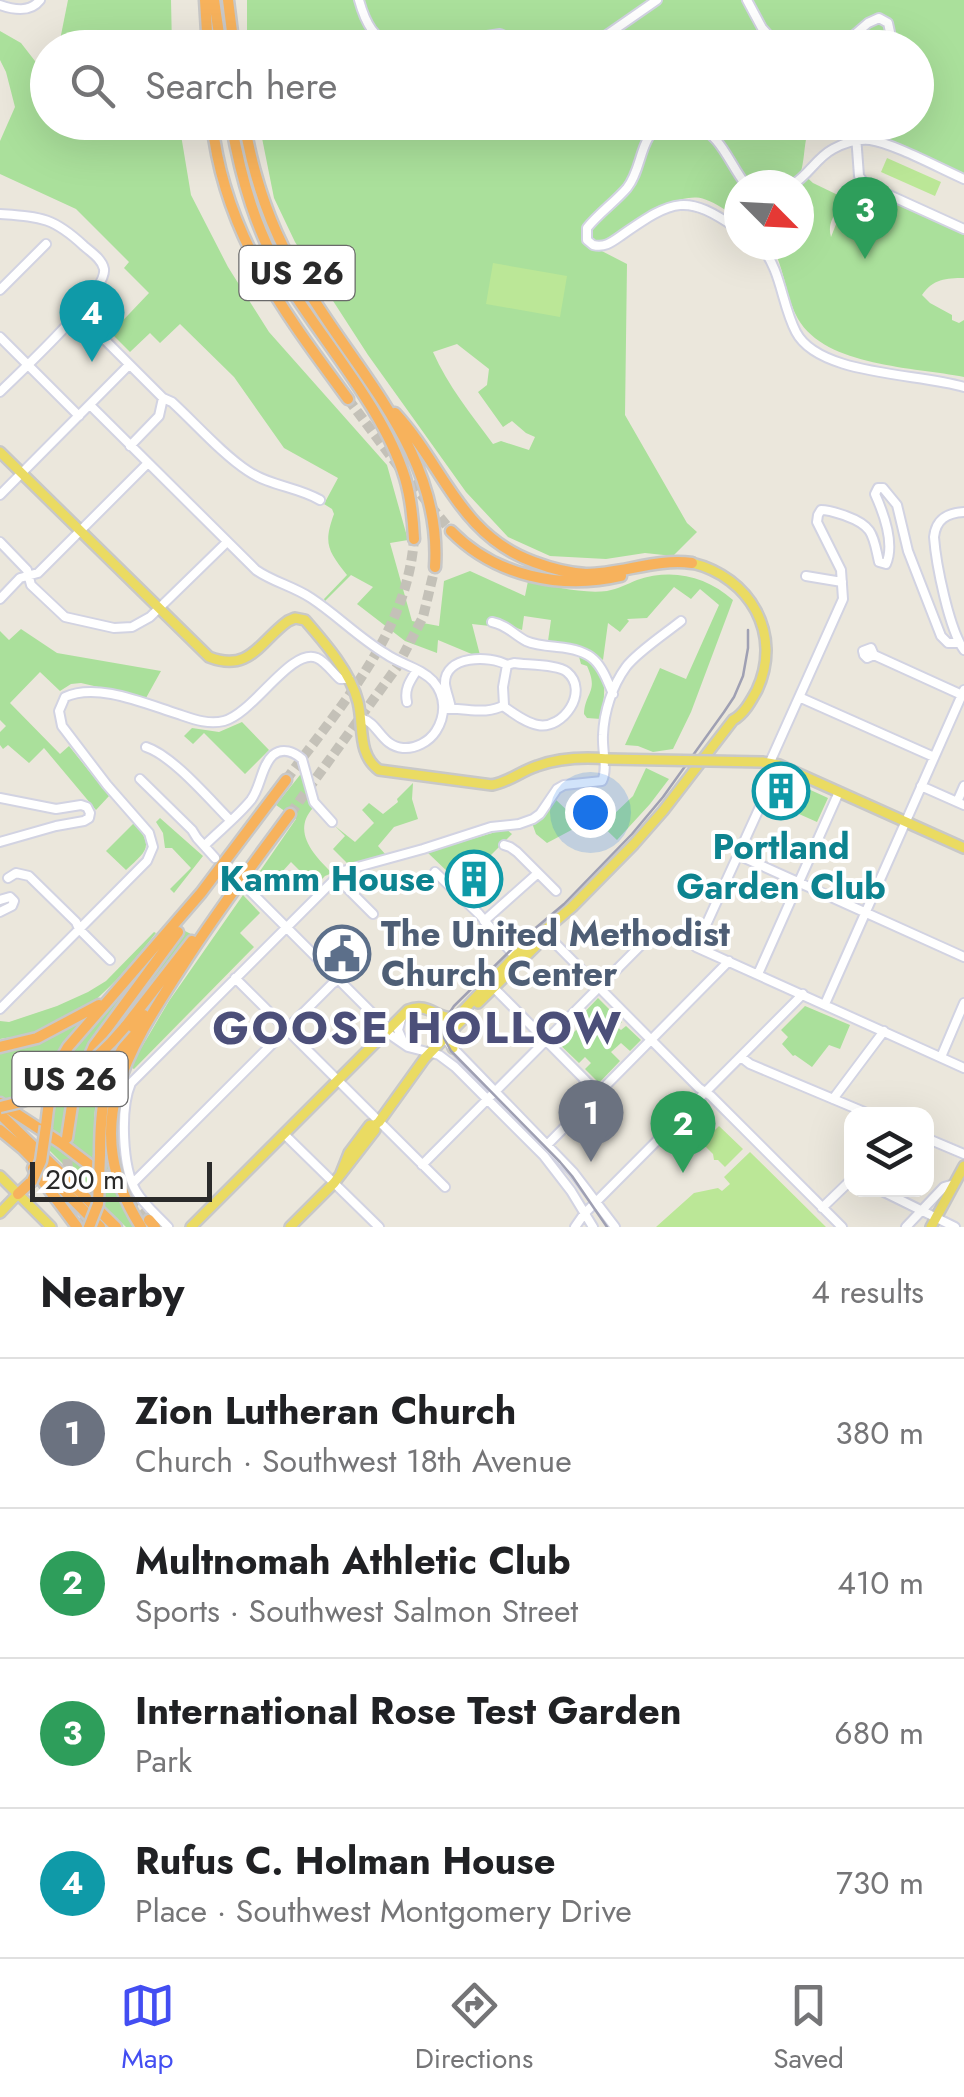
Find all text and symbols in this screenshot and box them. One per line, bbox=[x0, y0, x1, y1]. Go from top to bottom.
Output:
search box bbox=[30, 30, 934, 140]
icon: search bbox=[65, 58, 120, 113]
text: Search here bbox=[145, 58, 337, 113]
north arrow bbox=[724, 170, 814, 260]
pin: 3 bbox=[832, 176, 898, 259]
road number: US 26 bbox=[240, 246, 354, 300]
pin: 4 bbox=[59, 280, 124, 362]
building icon: Portland Garden Club bbox=[751, 761, 811, 821]
your location bbox=[565, 787, 616, 838]
place label: Portland Garden Club bbox=[676, 822, 886, 912]
building icon: Kamm House bbox=[444, 849, 504, 909]
place label: Kamm House bbox=[219, 854, 435, 904]
place label: The United Methodist Church Center bbox=[381, 909, 730, 999]
public building icon: The United Methodist Church Center bbox=[312, 924, 372, 984]
district label: GOOSE HOLLOW bbox=[212, 995, 624, 1060]
road number: US 26 bbox=[12, 1052, 128, 1106]
pin: 1 bbox=[558, 1080, 624, 1162]
pin: 2 bbox=[650, 1090, 716, 1173]
map controls bbox=[844, 1107, 934, 1197]
button: layers bbox=[844, 1107, 934, 1197]
scale bar bbox=[30, 1157, 212, 1202]
text: 200 m bbox=[45, 1159, 125, 1200]
text: Nearby bbox=[40, 1262, 184, 1323]
text: 4 results bbox=[811, 1269, 924, 1315]
text: Zion Lutheran Church bbox=[135, 1383, 516, 1438]
text: 1 bbox=[64, 1410, 81, 1456]
text: 380 m bbox=[835, 1410, 924, 1456]
text: Church · Southwest 18th Avenue bbox=[135, 1438, 572, 1484]
text: Multnomah Athletic Club bbox=[135, 1533, 571, 1588]
text: 2 bbox=[62, 1560, 83, 1606]
text: 410 m bbox=[837, 1560, 924, 1606]
text: Sports · Southwest Salmon Street bbox=[135, 1588, 578, 1634]
text: International Rose Test Garden bbox=[135, 1683, 682, 1738]
text: 3 bbox=[63, 1710, 82, 1756]
text: 680 m bbox=[834, 1710, 924, 1756]
text: Park bbox=[135, 1738, 192, 1784]
text: Rufus C. Holman House bbox=[135, 1833, 555, 1888]
text: 4 bbox=[61, 1860, 84, 1906]
text: 730 m bbox=[836, 1860, 924, 1906]
text: Place · Southwest Montgomery Drive bbox=[135, 1888, 632, 1934]
tab: Map bbox=[120, 1978, 175, 2079]
tab: Directions bbox=[415, 1978, 533, 2079]
tab: Saved bbox=[773, 1978, 844, 2079]

